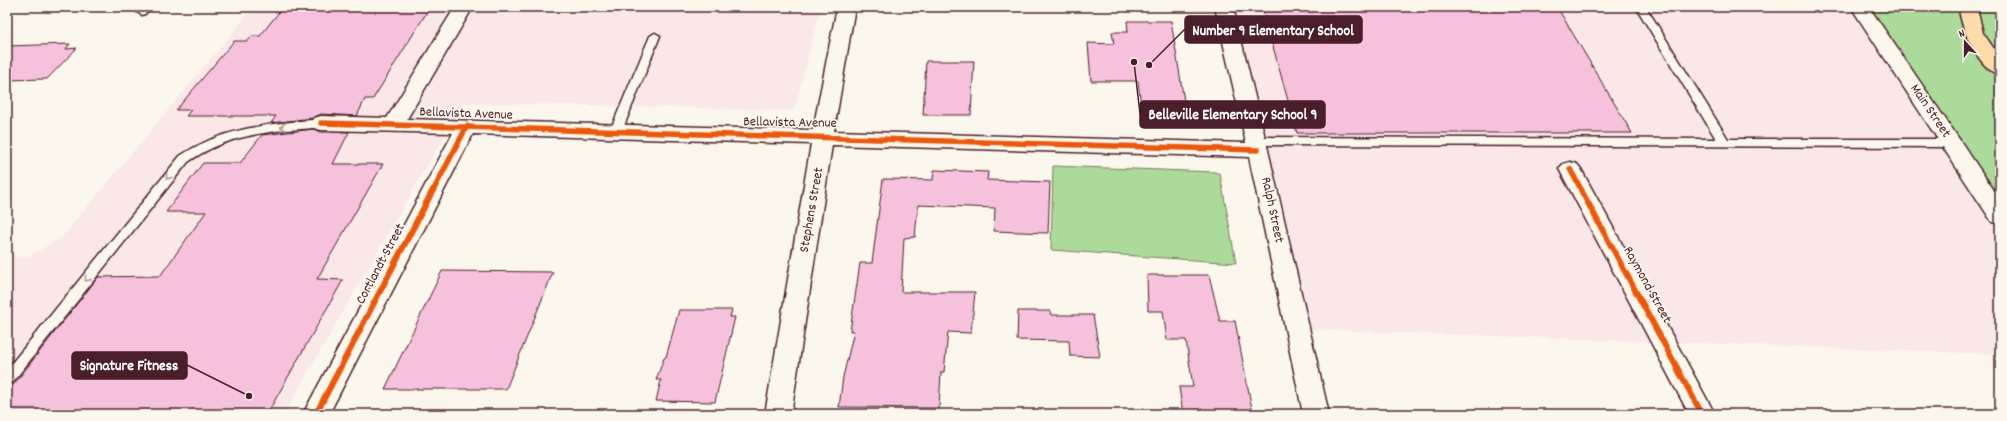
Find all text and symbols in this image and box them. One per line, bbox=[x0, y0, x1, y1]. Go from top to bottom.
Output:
callout: Number 9 Elementary School bbox=[1185, 16, 1362, 43]
text: Number 9 Elementary School bbox=[1192, 21, 1354, 43]
north arrow bbox=[1945, 22, 1985, 62]
text: N bbox=[1957, 26, 1968, 43]
street label: Main Street bbox=[1905, 80, 1955, 142]
callout: Belleville Elementary School 9 bbox=[1140, 101, 1325, 128]
street label: Bellavista Avenue bbox=[419, 102, 513, 126]
text: Belleville Elementary School 9 bbox=[1149, 105, 1317, 127]
street label: Bellavista Avenue bbox=[743, 112, 837, 134]
one-way arrow bbox=[280, 122, 286, 131]
street label: Stephens Street bbox=[795, 166, 829, 254]
one-way arrow bbox=[165, 172, 172, 179]
street label: Ralph Street bbox=[1255, 175, 1289, 245]
street label: Cortlandt Street bbox=[351, 220, 411, 308]
street label: Raymond Street bbox=[1618, 243, 1676, 327]
one-way arrow bbox=[85, 274, 92, 281]
callout: Signature Fitness bbox=[72, 352, 187, 379]
text: Signature Fitness bbox=[80, 356, 178, 378]

